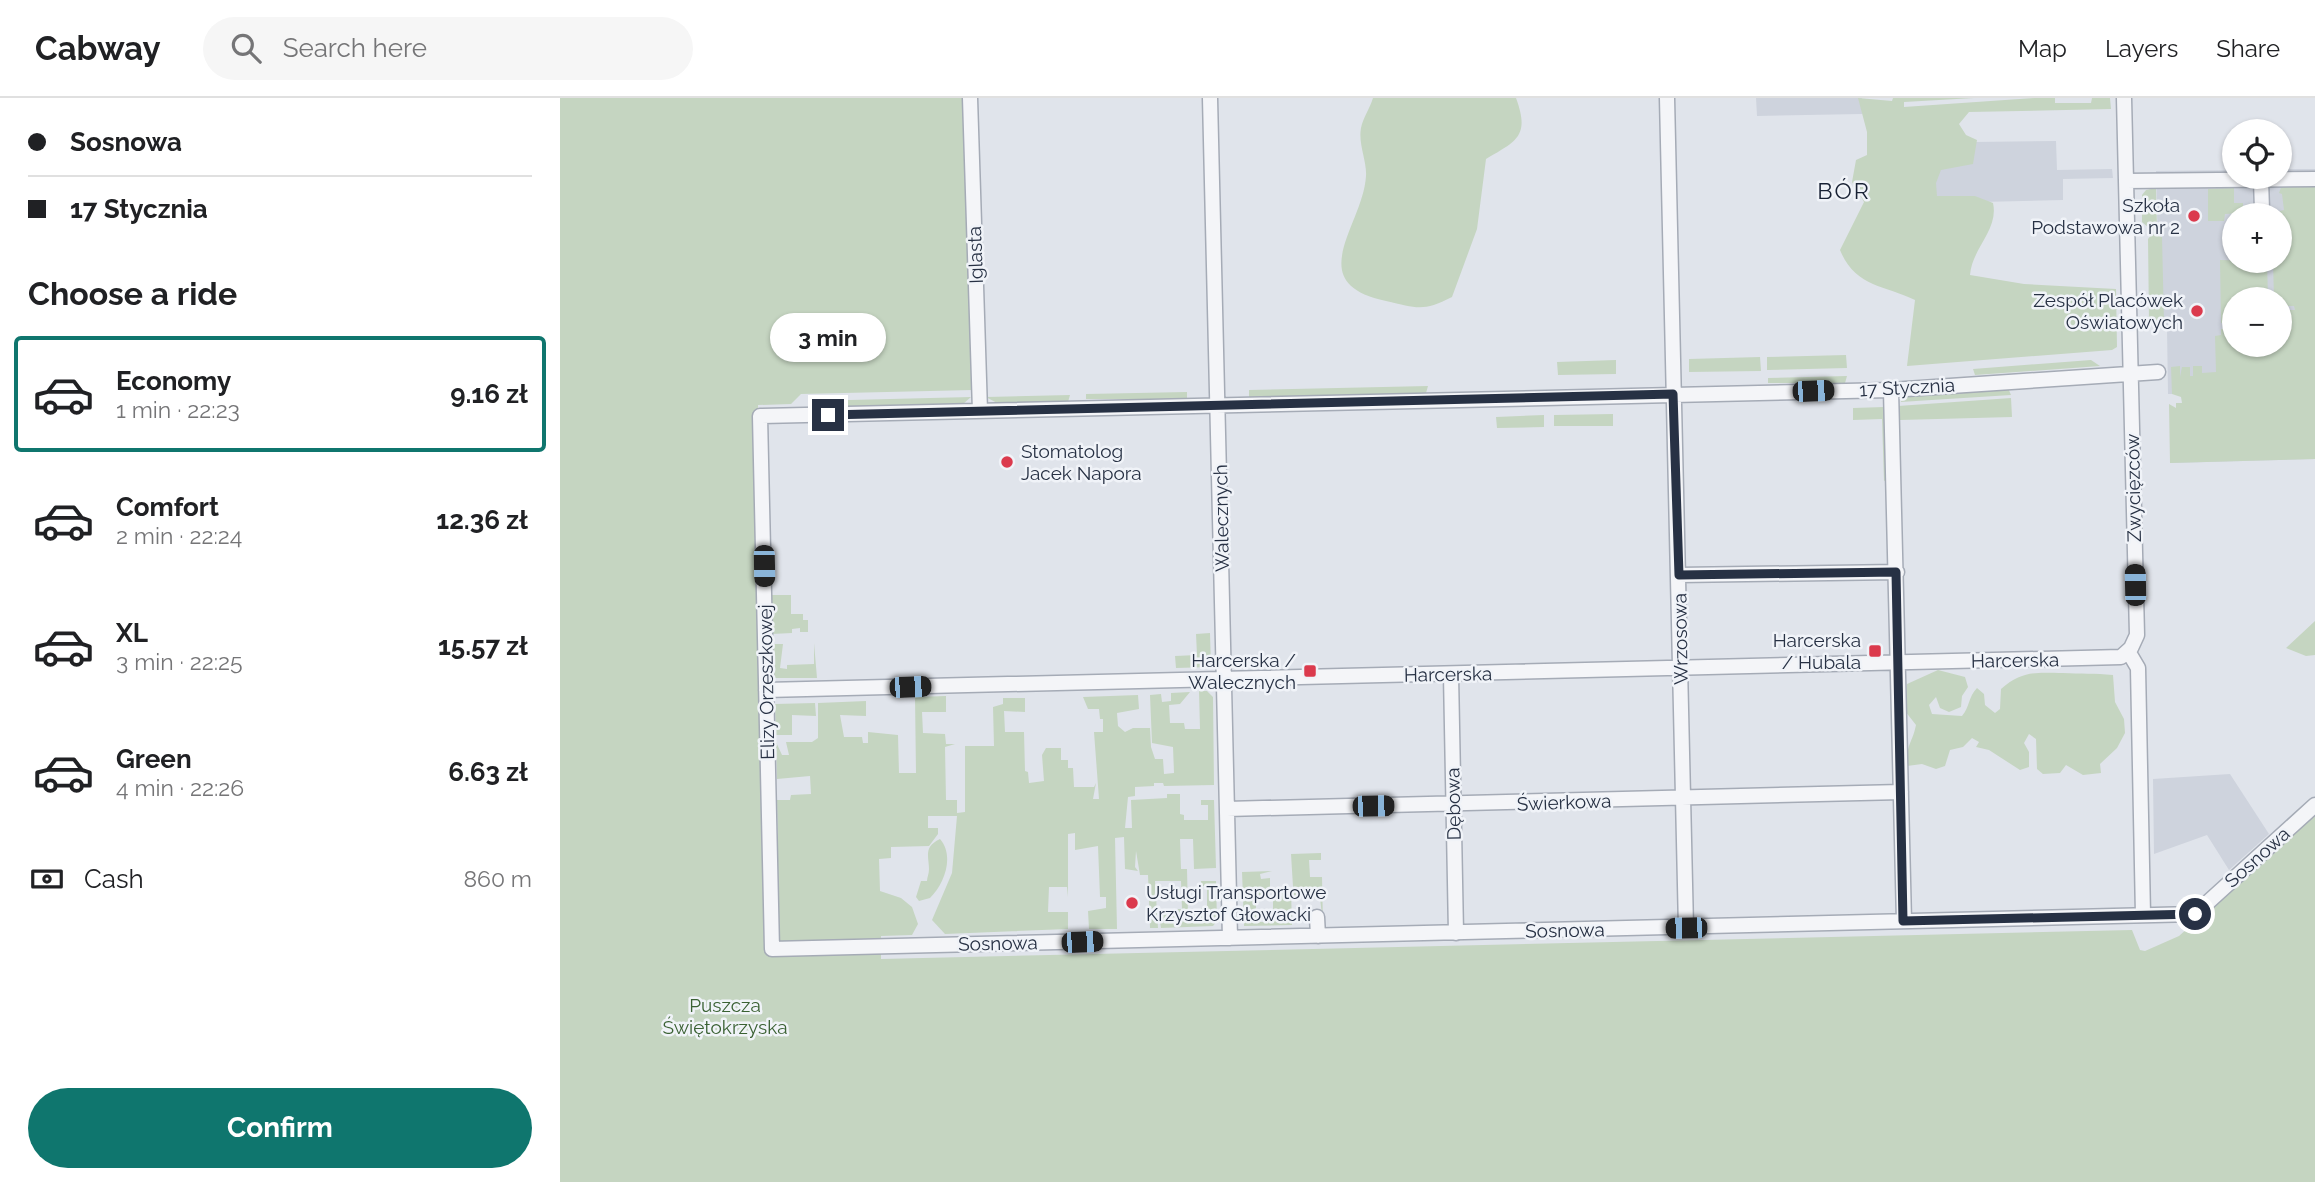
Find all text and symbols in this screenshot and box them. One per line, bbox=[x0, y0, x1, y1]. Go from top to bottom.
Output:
search box bbox=[203, 17, 693, 80]
text: Cabway bbox=[35, 29, 161, 68]
icon: search bbox=[227, 29, 265, 67]
text: Search here bbox=[283, 33, 427, 63]
text: Map bbox=[2018, 34, 2067, 63]
text: Layers bbox=[2105, 34, 2178, 63]
text: Share bbox=[2216, 34, 2280, 63]
map controls bbox=[2222, 119, 2292, 357]
button: locate bbox=[2222, 119, 2292, 189]
text: Sosnowa bbox=[70, 127, 182, 157]
district label: BÓR bbox=[1817, 177, 1871, 204]
text: 17 Stycznia bbox=[70, 194, 208, 224]
place label: Szkoła Podstawowa nr 2 bbox=[2031, 194, 2180, 238]
button: + bbox=[2222, 203, 2292, 273]
marker: Szkoła Podstawowa nr 2 bbox=[2186, 208, 2202, 224]
street label: Iglasta bbox=[963, 226, 987, 284]
text: Choose a ride bbox=[28, 275, 237, 312]
button: − bbox=[2222, 287, 2292, 357]
place label: Zespół Placówek Oświatowych bbox=[2033, 289, 2183, 333]
marker: Zespół Placówek Oświatowych bbox=[2189, 303, 2205, 319]
callout: 3 min bbox=[770, 314, 886, 362]
text: 3 min bbox=[798, 324, 858, 351]
icon: car bbox=[32, 363, 95, 426]
text: Economy bbox=[116, 366, 231, 396]
street label: 17 Stycznia bbox=[1858, 374, 1956, 400]
text: 9.16 zł bbox=[450, 379, 528, 409]
car bbox=[1792, 380, 1835, 402]
text: 1 min · 22:23 bbox=[116, 396, 240, 423]
route end bbox=[812, 399, 844, 431]
street label: Zwycięzców bbox=[2121, 433, 2145, 542]
place label: Stomatolog Jacek Napora bbox=[1021, 440, 1142, 484]
marker: Stomatolog Jacek Napora bbox=[999, 454, 1015, 470]
street label: Walecznych bbox=[1209, 464, 1233, 572]
icon: car bbox=[32, 489, 95, 552]
text: Comfort bbox=[116, 492, 219, 522]
text: 12.36 zł bbox=[436, 505, 528, 535]
text: 2 min · 22:24 bbox=[116, 522, 242, 549]
car bbox=[754, 545, 775, 587]
car bbox=[2125, 564, 2146, 606]
street label: Wrzosowa bbox=[1668, 593, 1692, 685]
street label: Elizy Orzeszkowej bbox=[754, 604, 778, 760]
icon: car bbox=[32, 615, 95, 678]
text: XL bbox=[116, 618, 148, 648]
place label: Harcerska / Hubala bbox=[1773, 629, 1861, 673]
text: 15.57 zł bbox=[438, 631, 528, 661]
marker: Harcerska / Hubala bbox=[1867, 643, 1883, 659]
text: 3 min · 22:25 bbox=[116, 648, 243, 675]
street label: Harcerska bbox=[1971, 648, 2059, 672]
place label: Harcerska / Walecznych bbox=[1188, 649, 1296, 693]
street label: Harcerska bbox=[1404, 662, 1492, 686]
marker: Harcerska / Walecznych bbox=[1302, 663, 1318, 679]
car bbox=[889, 676, 932, 698]
icon: car bbox=[32, 741, 95, 804]
text: Green bbox=[116, 744, 192, 774]
text: 6.63 zł bbox=[448, 757, 528, 787]
street label: Dębowa bbox=[1441, 767, 1465, 841]
text: 4 min · 22:26 bbox=[116, 774, 244, 801]
street label: Świerkowa bbox=[1516, 789, 1612, 815]
car bbox=[1352, 795, 1395, 817]
street label: Sosnowa bbox=[2220, 822, 2294, 892]
icon: cash bbox=[28, 860, 66, 898]
text: Cash bbox=[84, 864, 144, 894]
text: 860 m bbox=[463, 865, 532, 892]
place label: Usługi Transportowe Krzysztof Głowacki bbox=[1146, 881, 1327, 925]
marker: Usługi Transportowe Krzysztof Głowacki bbox=[1124, 895, 1140, 911]
route start bbox=[2179, 898, 2211, 930]
car bbox=[1665, 917, 1708, 939]
street label: Sosnowa bbox=[1525, 918, 1605, 942]
street label: Sosnowa bbox=[958, 931, 1038, 955]
car bbox=[1061, 931, 1104, 953]
park label: Puszcza Świętokrzyska bbox=[662, 994, 788, 1038]
button: Confirm bbox=[28, 1088, 532, 1168]

